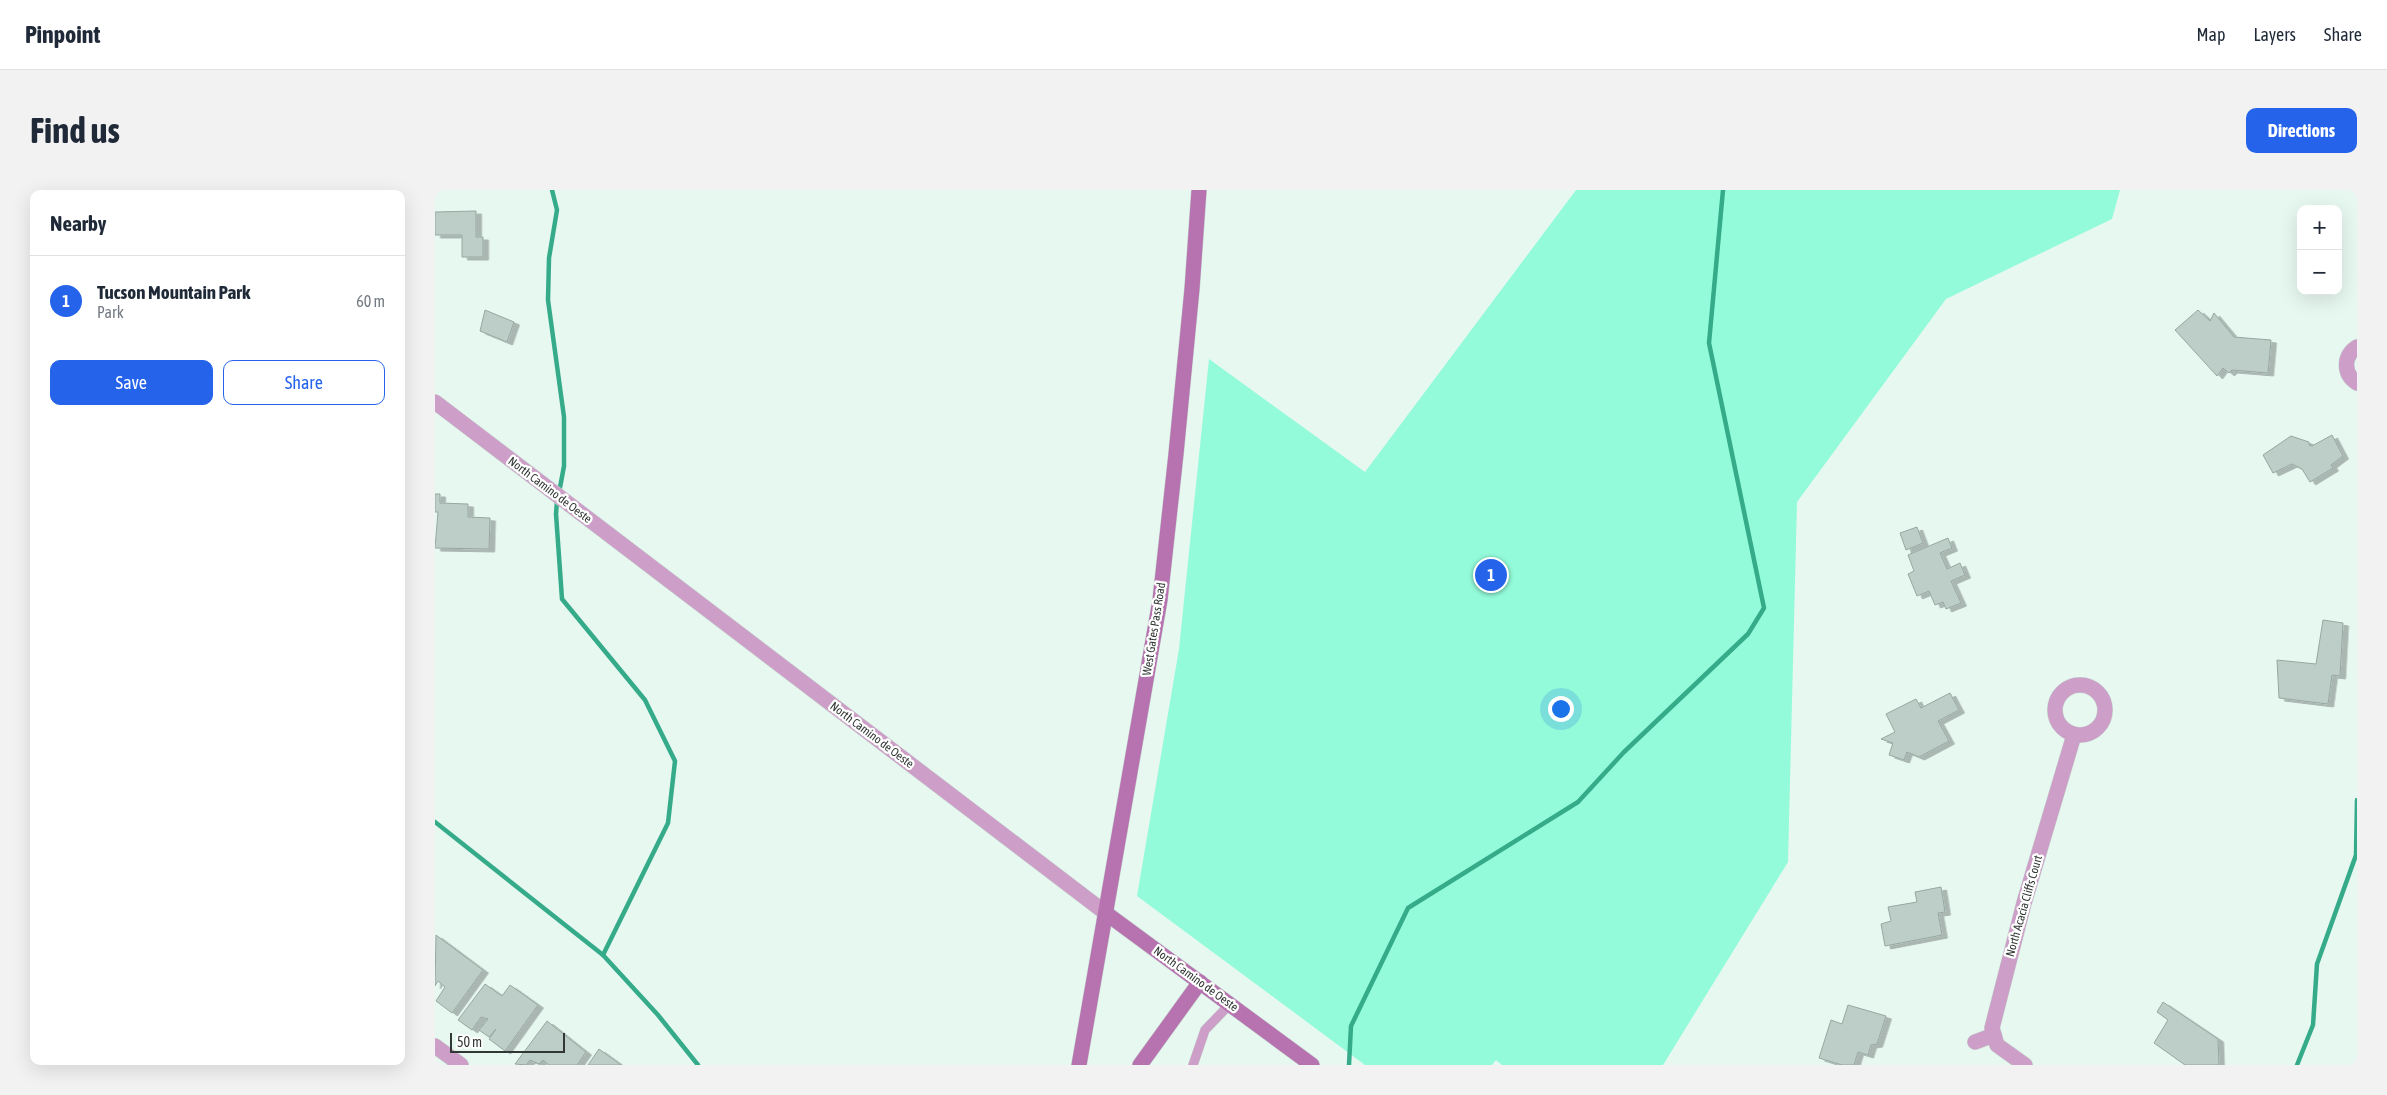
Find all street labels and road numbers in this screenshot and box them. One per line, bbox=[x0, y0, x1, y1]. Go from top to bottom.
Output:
street label: North Camino de Oeste bbox=[506, 454, 594, 526]
street label: West Gates Pass Road bbox=[1140, 581, 1168, 677]
street label: North Camino de Oeste bbox=[828, 699, 916, 771]
street label: North Acacia Cliffs Court bbox=[2003, 853, 2045, 958]
street label: North Camino de Oeste bbox=[1151, 944, 1241, 1014]

